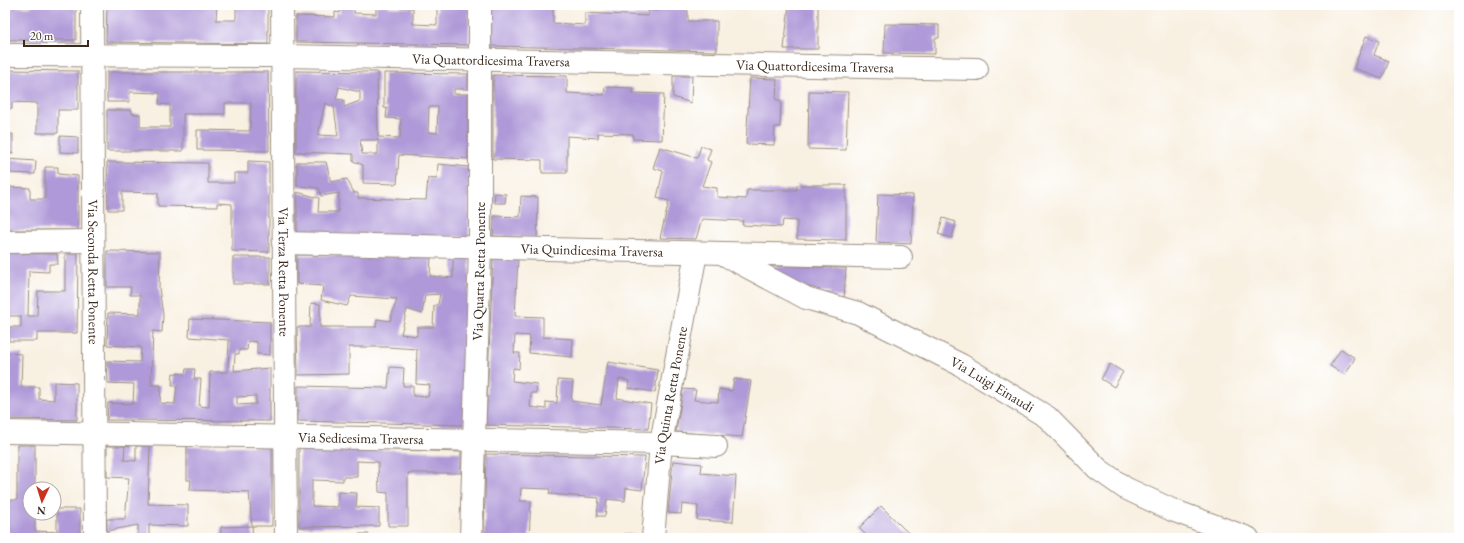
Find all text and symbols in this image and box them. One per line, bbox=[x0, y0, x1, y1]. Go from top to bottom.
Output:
scale bar bbox=[24, 22, 88, 48]
text: 20 m bbox=[30, 28, 54, 44]
street label: Via Quattordicesima Traversa bbox=[412, 49, 570, 70]
street label: Via Quattordicesima Traversa bbox=[736, 55, 894, 76]
street label: Via Seconda Retta Ponente bbox=[84, 200, 103, 345]
street label: Via Quarta Retta Ponente bbox=[468, 201, 489, 341]
street label: Via Terza Retta Ponente bbox=[275, 207, 293, 337]
street label: Via Quindicesima Traversa bbox=[520, 239, 664, 261]
street label: Via Quinta Retta Ponente bbox=[650, 324, 691, 465]
street label: Via Luigi Einaudi bbox=[948, 352, 1038, 417]
street label: Via Sedicesima Traversa bbox=[298, 428, 424, 448]
north arrow bbox=[22, 481, 62, 521]
text: N bbox=[36, 504, 46, 518]

